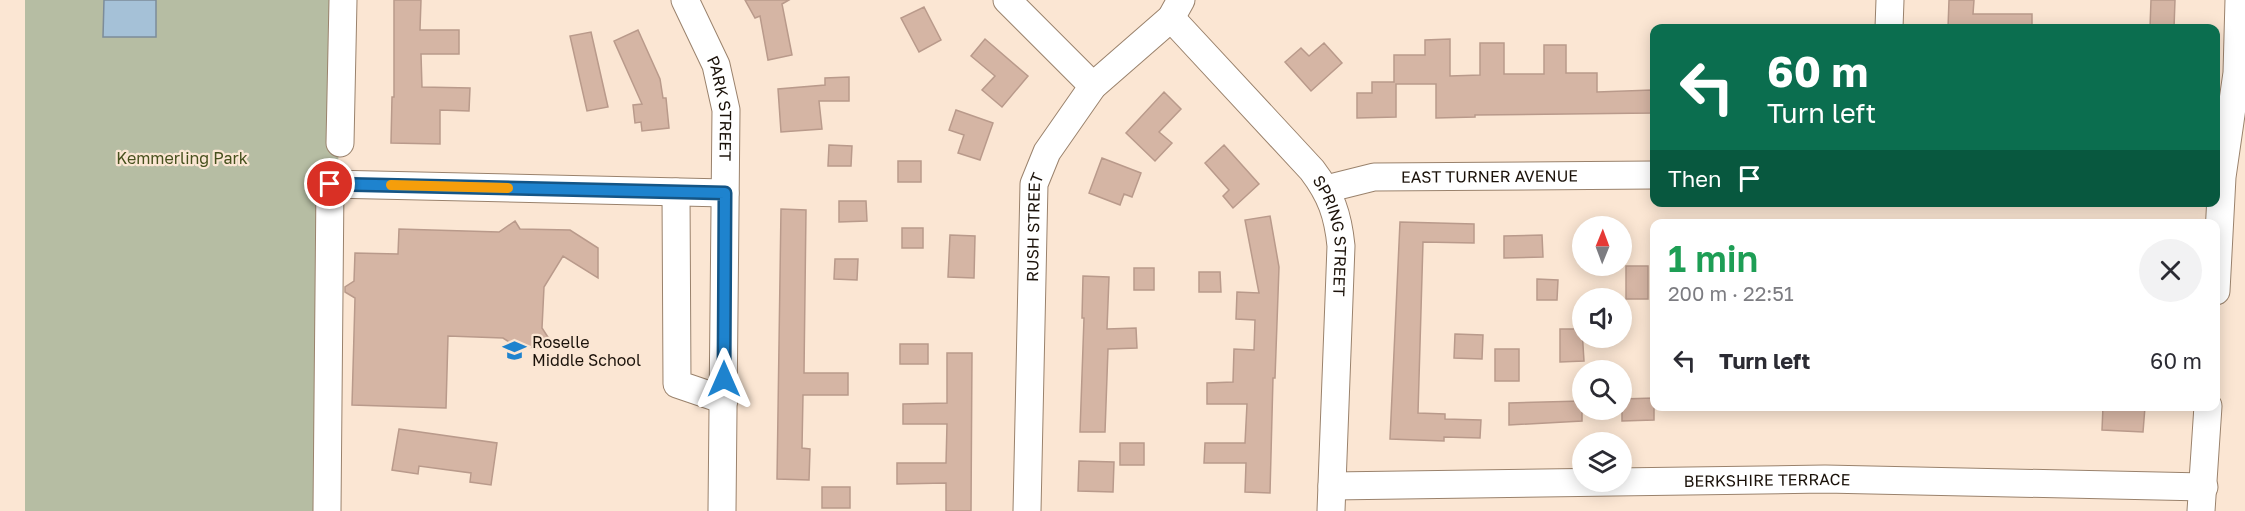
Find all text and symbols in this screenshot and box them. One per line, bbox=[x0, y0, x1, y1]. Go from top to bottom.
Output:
text: 60 m bbox=[1767, 46, 1868, 96]
icon: left bbox=[1668, 48, 1746, 126]
street label: PARK STREET bbox=[703, 52, 736, 161]
text: Turn left bbox=[1767, 97, 1876, 129]
park label: Kemmerling Park bbox=[116, 148, 248, 168]
pin bbox=[304, 158, 355, 209]
icon: arrive bbox=[1733, 162, 1766, 195]
text: Then bbox=[1668, 165, 1721, 192]
street label: EAST TURNER AVENUE bbox=[1401, 166, 1578, 187]
icon: arrive bbox=[313, 167, 346, 200]
street label: RUSH STREET bbox=[1022, 169, 1048, 282]
street label: SPRING STREET bbox=[1309, 171, 1351, 297]
north arrow bbox=[1572, 216, 1632, 276]
map controls bbox=[1572, 216, 1632, 492]
text: 1 min bbox=[1668, 237, 1758, 280]
button: close bbox=[2139, 239, 2202, 302]
text: 200 m · 22:51 bbox=[1668, 281, 1794, 305]
button: sound bbox=[1572, 288, 1632, 348]
place label: Roselle Middle School bbox=[532, 332, 641, 370]
school or university icon: Roselle Middle School bbox=[501, 338, 527, 364]
icon: left bbox=[1668, 344, 1701, 377]
position arrow bbox=[692, 347, 756, 411]
text: Turn left bbox=[1719, 347, 1810, 374]
text: 60 m bbox=[2150, 347, 2202, 374]
button: search bbox=[1572, 360, 1632, 420]
button: layers bbox=[1572, 432, 1632, 492]
street label: BERKSHIRE TERRACE bbox=[1683, 469, 1851, 491]

